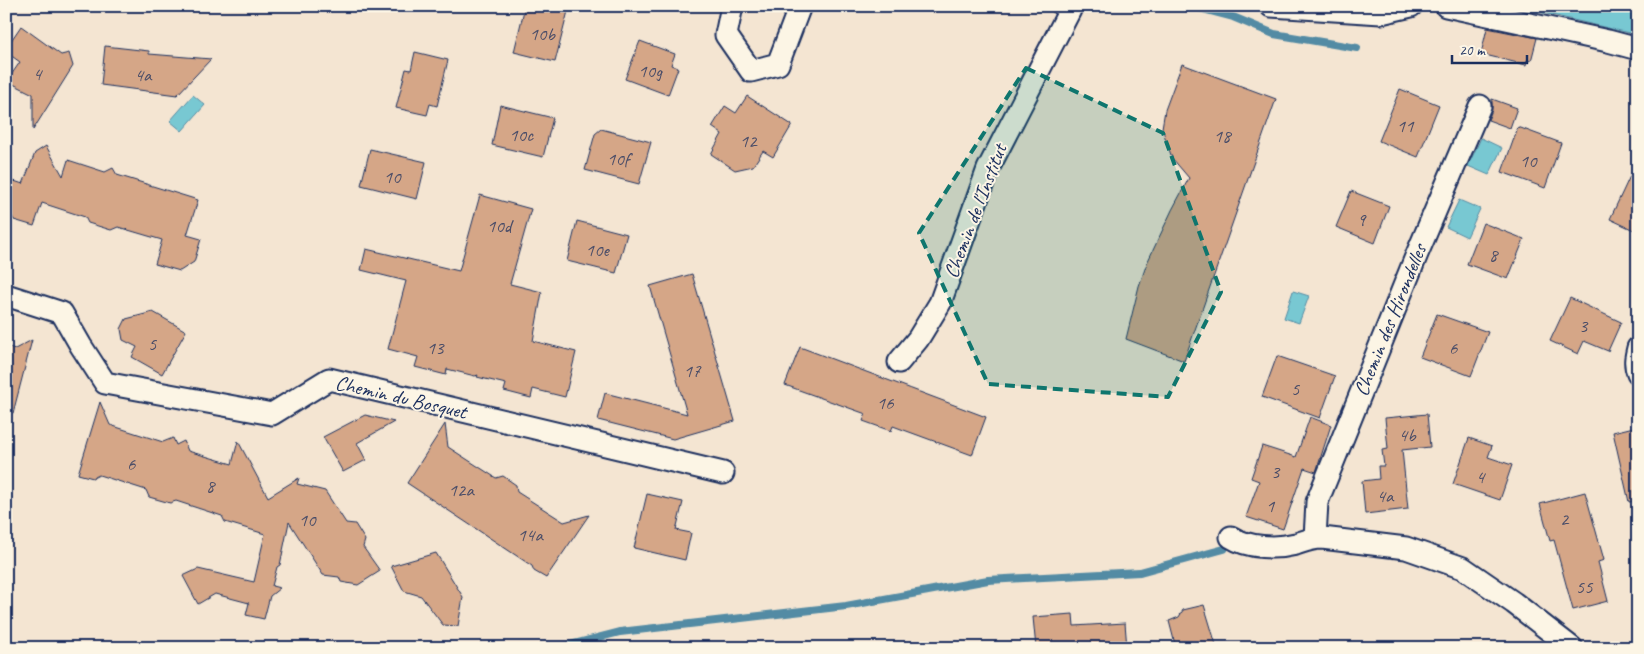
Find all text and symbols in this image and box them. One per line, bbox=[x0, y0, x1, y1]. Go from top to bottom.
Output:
house number: 10b bbox=[529, 22, 556, 46]
scale bar bbox=[1452, 32, 1526, 64]
text: 20 m bbox=[1459, 41, 1486, 60]
house number: 10g bbox=[638, 59, 663, 83]
house number: 4 bbox=[33, 62, 44, 86]
house number: 4a bbox=[135, 63, 153, 87]
house number: 11 bbox=[1396, 114, 1415, 138]
house number: 10c bbox=[509, 123, 534, 147]
house number: 18 bbox=[1213, 124, 1233, 148]
house number: 12 bbox=[739, 129, 758, 153]
street label: Chemin de l'Institut bbox=[938, 138, 1013, 282]
house number: 10f bbox=[607, 147, 634, 171]
house number: 10 bbox=[1519, 149, 1538, 173]
house number: 10 bbox=[383, 165, 402, 189]
house number: 9 bbox=[1357, 208, 1367, 232]
house number: 10d bbox=[487, 214, 515, 238]
house number: 10e bbox=[585, 238, 610, 262]
street label: Chemin des Hirondelles bbox=[1348, 238, 1433, 400]
house number: 8 bbox=[1489, 243, 1500, 267]
house number: 3 bbox=[1579, 314, 1589, 338]
house number: 5 bbox=[148, 332, 158, 356]
house number: 13 bbox=[426, 336, 445, 360]
house number: 6 bbox=[1449, 336, 1459, 360]
house number: 17 bbox=[683, 359, 702, 383]
street label: Chemin du Bosquet bbox=[333, 369, 471, 425]
house number: 5 bbox=[1291, 377, 1301, 401]
house number: 16 bbox=[876, 391, 895, 415]
house number: 4b bbox=[1399, 423, 1417, 447]
house number: 6 bbox=[127, 452, 137, 476]
house number: 3 bbox=[1271, 460, 1281, 484]
house number: 4 bbox=[1476, 465, 1487, 489]
house number: 8 bbox=[206, 474, 217, 498]
house number: 12a bbox=[448, 478, 475, 502]
house number: 4a bbox=[1377, 484, 1395, 508]
house number: 1 bbox=[1266, 494, 1276, 518]
house number: 2 bbox=[1560, 507, 1570, 531]
house number: 10 bbox=[298, 508, 317, 532]
house number: 14a bbox=[517, 523, 544, 547]
house number: 55 bbox=[1575, 575, 1594, 599]

